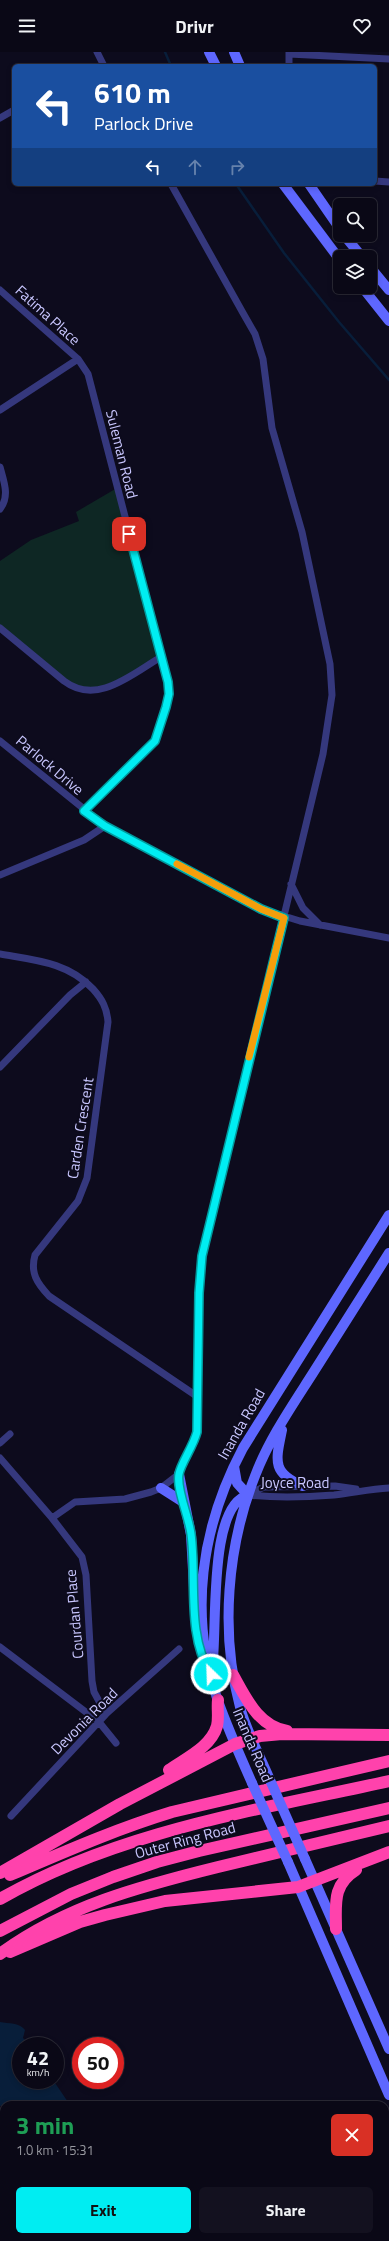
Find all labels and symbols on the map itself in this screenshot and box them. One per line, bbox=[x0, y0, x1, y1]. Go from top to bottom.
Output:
street label: Fatima Place bbox=[10, 279, 86, 351]
street label: Suleman Road bbox=[100, 407, 144, 501]
pin bbox=[112, 517, 146, 551]
street label: Parlock Drive bbox=[11, 730, 89, 800]
street label: Carden Crescent bbox=[61, 1075, 99, 1180]
street label: Inanda Road bbox=[211, 1384, 271, 1464]
street label: Joyce Road bbox=[261, 1471, 329, 1494]
street label: Courdan Place bbox=[59, 1568, 89, 1660]
position arrow bbox=[190, 1653, 232, 1695]
street label: Devonia Road bbox=[45, 1682, 123, 1760]
street label: Inanda Road bbox=[227, 1704, 279, 1786]
street label: Outer Ring Road bbox=[132, 1816, 238, 1864]
speed limit sign: 50 bbox=[72, 2037, 124, 2089]

